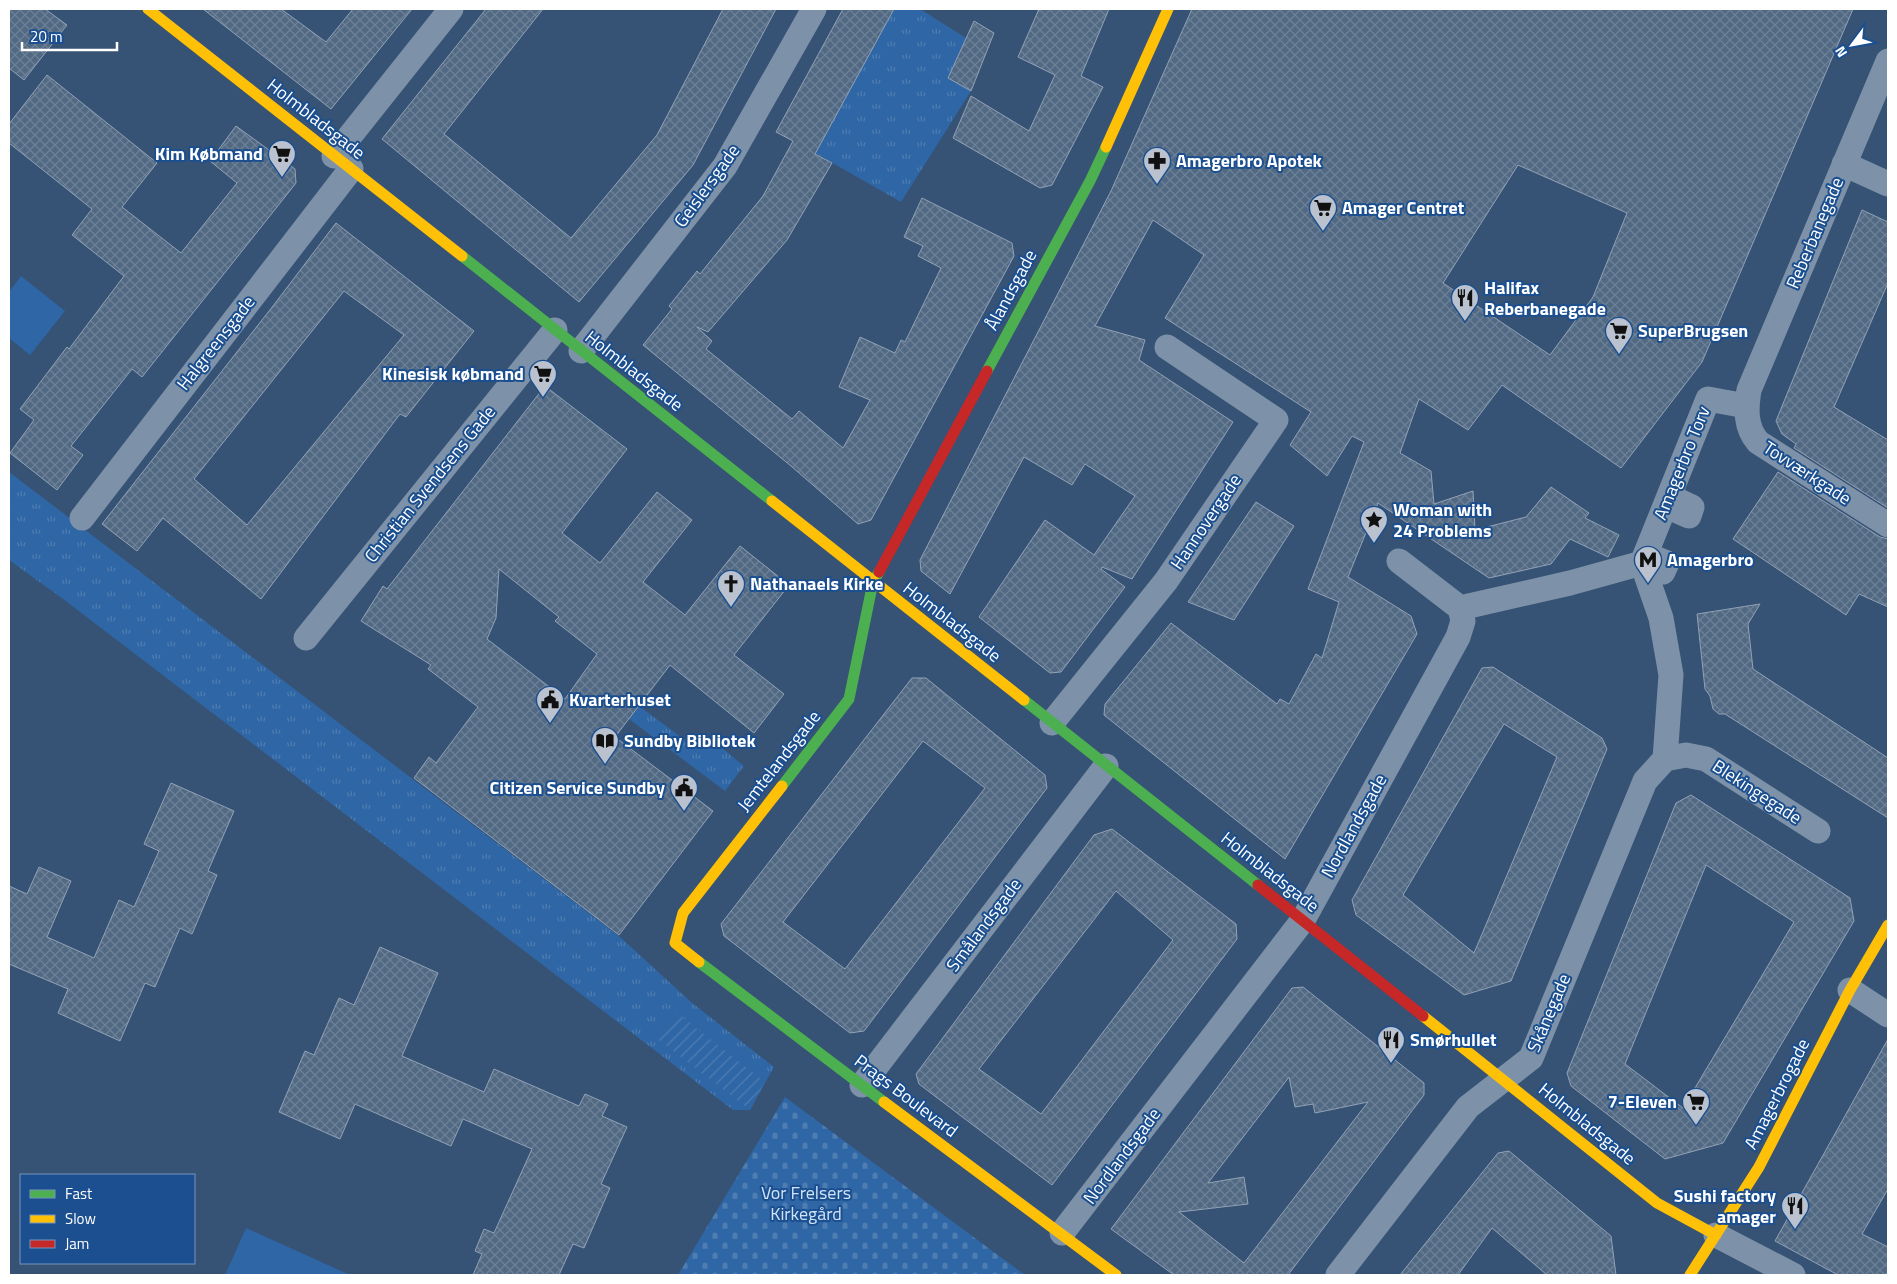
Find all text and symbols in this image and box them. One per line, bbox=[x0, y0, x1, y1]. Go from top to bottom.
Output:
scale bar bbox=[22, 20, 118, 52]
north arrow bbox=[1827, 20, 1877, 70]
text: 20 m bbox=[30, 25, 63, 48]
text: N bbox=[1829, 42, 1852, 62]
street label: Holmbladsgade bbox=[261, 72, 371, 166]
street label: Geislersgade bbox=[667, 138, 746, 233]
supermarket icon: Kim Købmand bbox=[267, 139, 297, 178]
place label: Kim Købmand bbox=[155, 140, 263, 167]
pharmacy icon: Amagerbro Apotek bbox=[1142, 146, 1172, 185]
place label: Amagerbro Apotek bbox=[1176, 147, 1323, 174]
street label: Reberbanegade bbox=[1779, 173, 1850, 293]
supermarket icon: Amager Centret bbox=[1308, 193, 1338, 232]
place label: Amager Centret bbox=[1342, 194, 1465, 221]
street label: Ålandsgade bbox=[978, 244, 1043, 335]
place label: Halifax Reberbanegade bbox=[1484, 274, 1606, 322]
restaurant icon: Halifax Reberbanegade bbox=[1450, 283, 1480, 322]
street label: Halgreensgade bbox=[170, 290, 261, 396]
supermarket icon: SuperBrugsen bbox=[1604, 316, 1634, 355]
place label: SuperBrugsen bbox=[1638, 317, 1748, 344]
street label: Holmbladsgade bbox=[579, 324, 689, 418]
supermarket icon: Kinesisk købmand bbox=[528, 359, 558, 398]
place label: Kinesisk købmand bbox=[382, 360, 524, 387]
street label: Christian Svendsens Gade bbox=[358, 399, 502, 568]
street label: Amagerbro Torv bbox=[1646, 402, 1717, 524]
street label: Tovværkgade bbox=[1758, 434, 1857, 511]
street label: Hannovergade bbox=[1164, 468, 1248, 575]
place label: Woman with 24 Problems bbox=[1393, 496, 1492, 544]
place icon: Woman with 24 Problems bbox=[1359, 505, 1389, 544]
metro station icon: Amagerbro bbox=[1633, 545, 1663, 584]
place label: Amagerbro bbox=[1667, 546, 1754, 573]
church icon: Nathanaels Kirke bbox=[716, 569, 746, 608]
place label: Nathanaels Kirke bbox=[750, 570, 883, 597]
street label: Holmbladsgade bbox=[897, 575, 1007, 669]
public building icon: Kvarterhuset bbox=[535, 685, 565, 724]
place label: Kvarterhuset bbox=[569, 686, 671, 713]
street label: Jemtelandsgade bbox=[730, 704, 827, 817]
library icon: Sundby Bibliotek bbox=[590, 726, 620, 765]
place label: Sundby Bibliotek bbox=[624, 727, 756, 754]
street label: Blekingegade bbox=[1707, 753, 1807, 831]
street label: Nordlandsgade bbox=[1314, 769, 1393, 882]
public building icon: Citizen Service Sundby bbox=[669, 773, 699, 812]
place label: Citizen Service Sundby bbox=[490, 774, 665, 801]
street label: Holmbladsgade bbox=[1215, 825, 1325, 919]
street label: Smålandsgade bbox=[939, 872, 1028, 977]
street label: Skånegade bbox=[1520, 969, 1577, 1056]
restaurant icon: Smørhullet bbox=[1376, 1025, 1406, 1064]
place label: Smørhullet bbox=[1410, 1026, 1497, 1053]
street label: Amagerbrogade bbox=[1737, 1034, 1816, 1154]
street label: Prags Boulevard bbox=[849, 1048, 964, 1144]
street label: Holmbladsgade bbox=[1533, 1076, 1642, 1171]
supermarket icon: 7-Eleven bbox=[1681, 1087, 1711, 1126]
place label: 7-Eleven bbox=[1608, 1088, 1677, 1115]
street label: Nordlandsgade bbox=[1076, 1102, 1167, 1210]
legend bbox=[20, 1174, 195, 1264]
park label: Vor Frelsers Kirkegård bbox=[761, 1179, 851, 1227]
text: Fast bbox=[65, 1182, 93, 1205]
place label: Sushi factory amager bbox=[1674, 1182, 1776, 1230]
restaurant icon: Sushi factory amager bbox=[1780, 1191, 1810, 1230]
text: Slow bbox=[65, 1207, 96, 1230]
text: Jam bbox=[65, 1232, 89, 1255]

